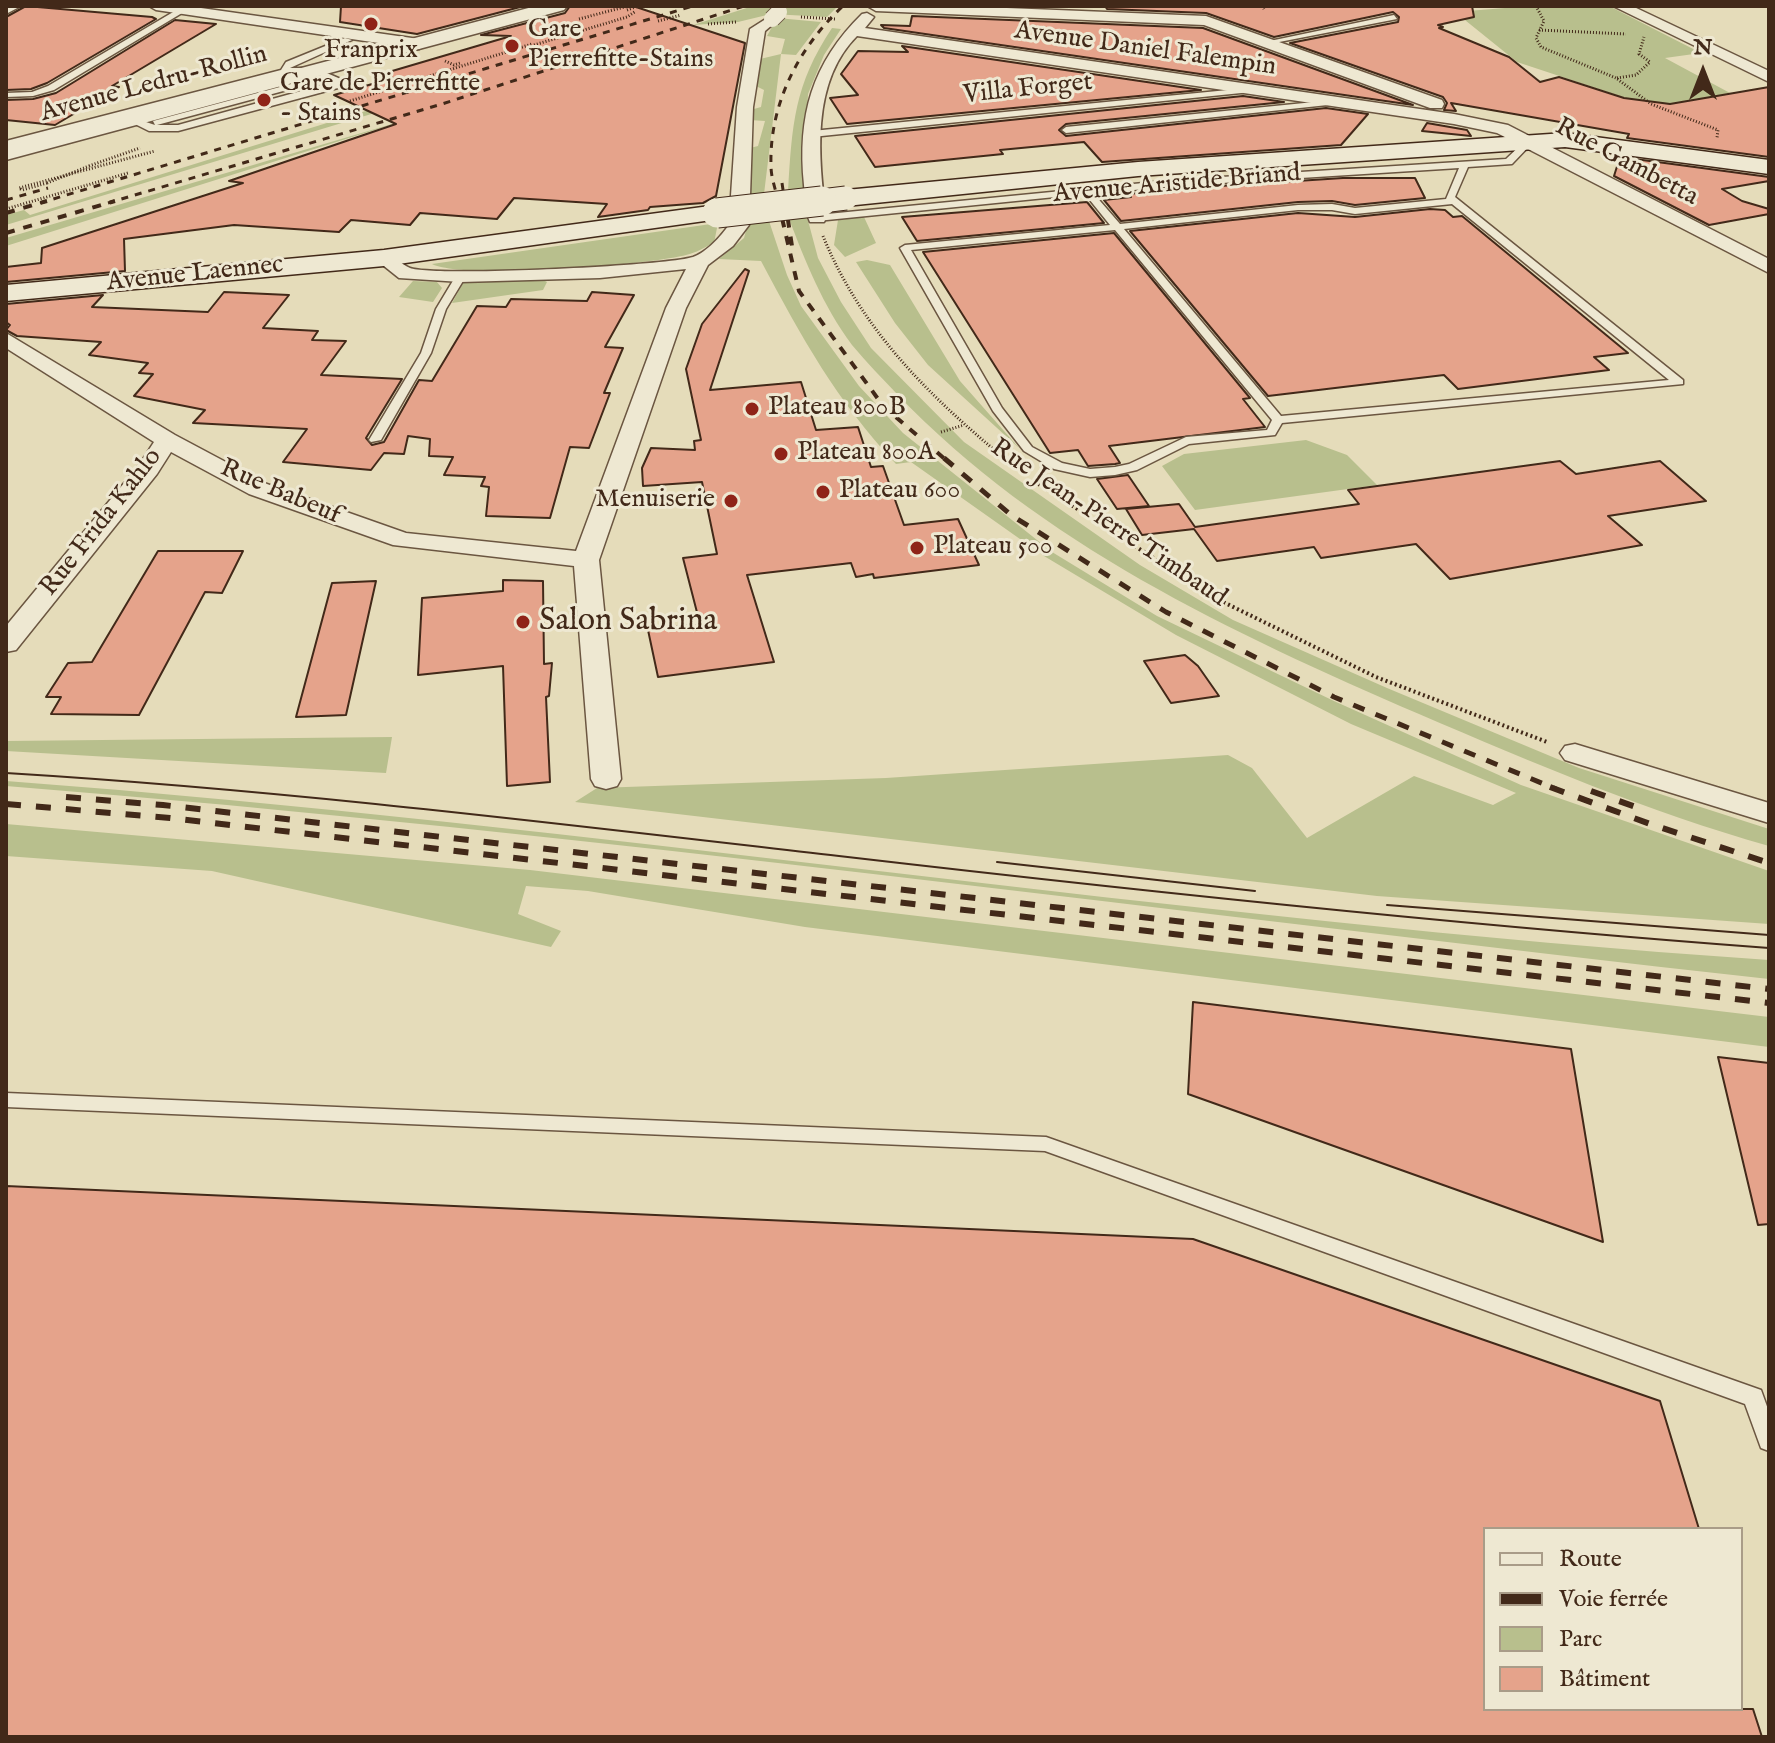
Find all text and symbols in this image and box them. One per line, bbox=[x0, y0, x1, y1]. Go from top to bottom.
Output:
marker: Franprix bbox=[362, 15, 380, 33]
place label: Gare Pierrefitte-Stains bbox=[528, 15, 713, 76]
street label: Avenue Daniel Falempin bbox=[1012, 16, 1278, 84]
north arrow bbox=[1663, 32, 1743, 112]
text: N bbox=[1693, 34, 1713, 62]
place label: Franprix bbox=[324, 36, 418, 68]
marker: Gare Pierrefitte-Stains bbox=[503, 37, 521, 55]
street label: Avenue Ledru-Rollin bbox=[37, 40, 271, 130]
street label: Villa Forget bbox=[962, 68, 1094, 112]
place label: Gare de Pierrefitte - Stains bbox=[280, 69, 480, 130]
marker: Gare de Pierrefitte - Stains bbox=[255, 91, 273, 109]
street label: Rue Gambetta bbox=[1549, 112, 1703, 214]
street label: Avenue Aristide Briand bbox=[1052, 159, 1302, 211]
street label: Avenue Laennec bbox=[105, 250, 285, 300]
place label: Plateau 800B bbox=[768, 393, 906, 425]
marker: Plateau 800B bbox=[743, 400, 761, 418]
street label: Rue Jean-Pierre Timbaud bbox=[984, 433, 1232, 615]
place label: Plateau 800A bbox=[797, 438, 935, 470]
street label: Rue Frida Kahlo bbox=[35, 443, 169, 603]
marker: Plateau 800A bbox=[772, 445, 790, 463]
street label: Rue Babeuf bbox=[215, 454, 345, 532]
place label: Plateau 600 bbox=[839, 476, 960, 508]
marker: Plateau 600 bbox=[814, 483, 832, 501]
place label: Menuiserie bbox=[595, 485, 715, 517]
marker: Menuiserie bbox=[722, 492, 740, 510]
place label: Plateau 500 bbox=[933, 532, 1053, 564]
marker: Plateau 500 bbox=[908, 539, 926, 557]
place label: Salon Sabrina bbox=[539, 603, 717, 641]
marker: Salon Sabrina bbox=[514, 613, 532, 631]
legend bbox=[1483, 1527, 1743, 1711]
text: Route bbox=[1559, 1544, 1622, 1575]
text: Voie ferrée bbox=[1559, 1584, 1668, 1615]
text: Parc bbox=[1559, 1624, 1602, 1655]
text: Bâtiment bbox=[1559, 1664, 1650, 1695]

